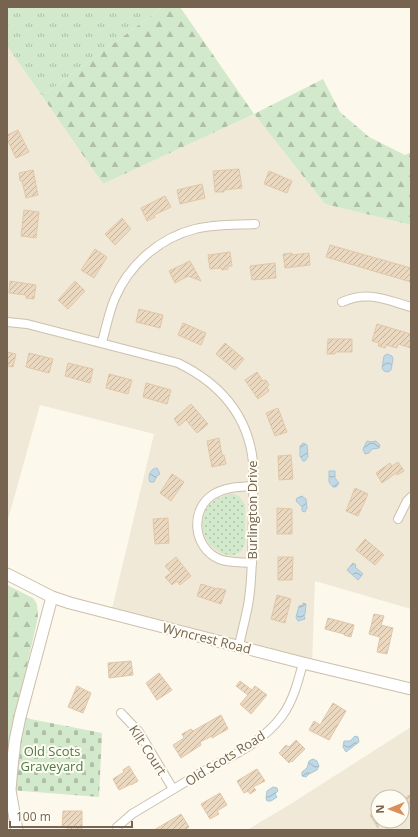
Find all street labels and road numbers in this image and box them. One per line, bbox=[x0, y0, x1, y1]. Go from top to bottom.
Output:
street label: Burlington Drive bbox=[243, 461, 261, 559]
street label: Wyncrest Road bbox=[161, 618, 253, 658]
street label: Kilt Court bbox=[125, 721, 171, 779]
street label: Old Scots Road bbox=[182, 726, 268, 790]

